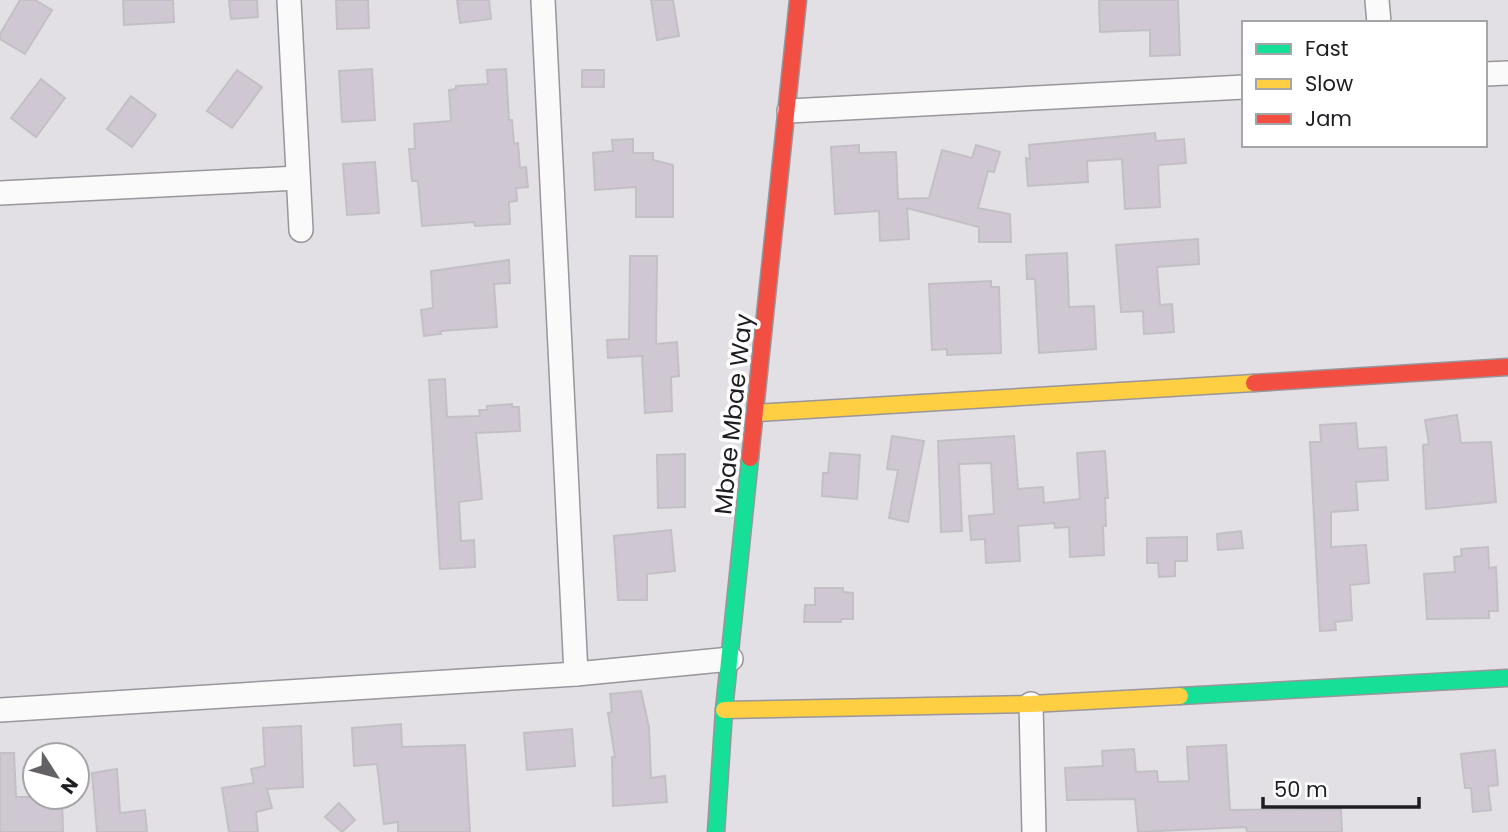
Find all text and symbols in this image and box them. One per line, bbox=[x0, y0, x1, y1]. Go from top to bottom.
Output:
legend bbox=[1242, 21, 1487, 147]
text: Fast bbox=[1305, 34, 1348, 63]
text: Slow bbox=[1305, 69, 1353, 98]
text: Jam bbox=[1305, 104, 1352, 133]
street label: Mbae Mbae Way bbox=[706, 311, 760, 516]
north arrow bbox=[21, 741, 91, 811]
scale bar bbox=[1263, 766, 1419, 810]
text: N bbox=[54, 772, 84, 799]
text: 50 m bbox=[1274, 775, 1328, 804]

